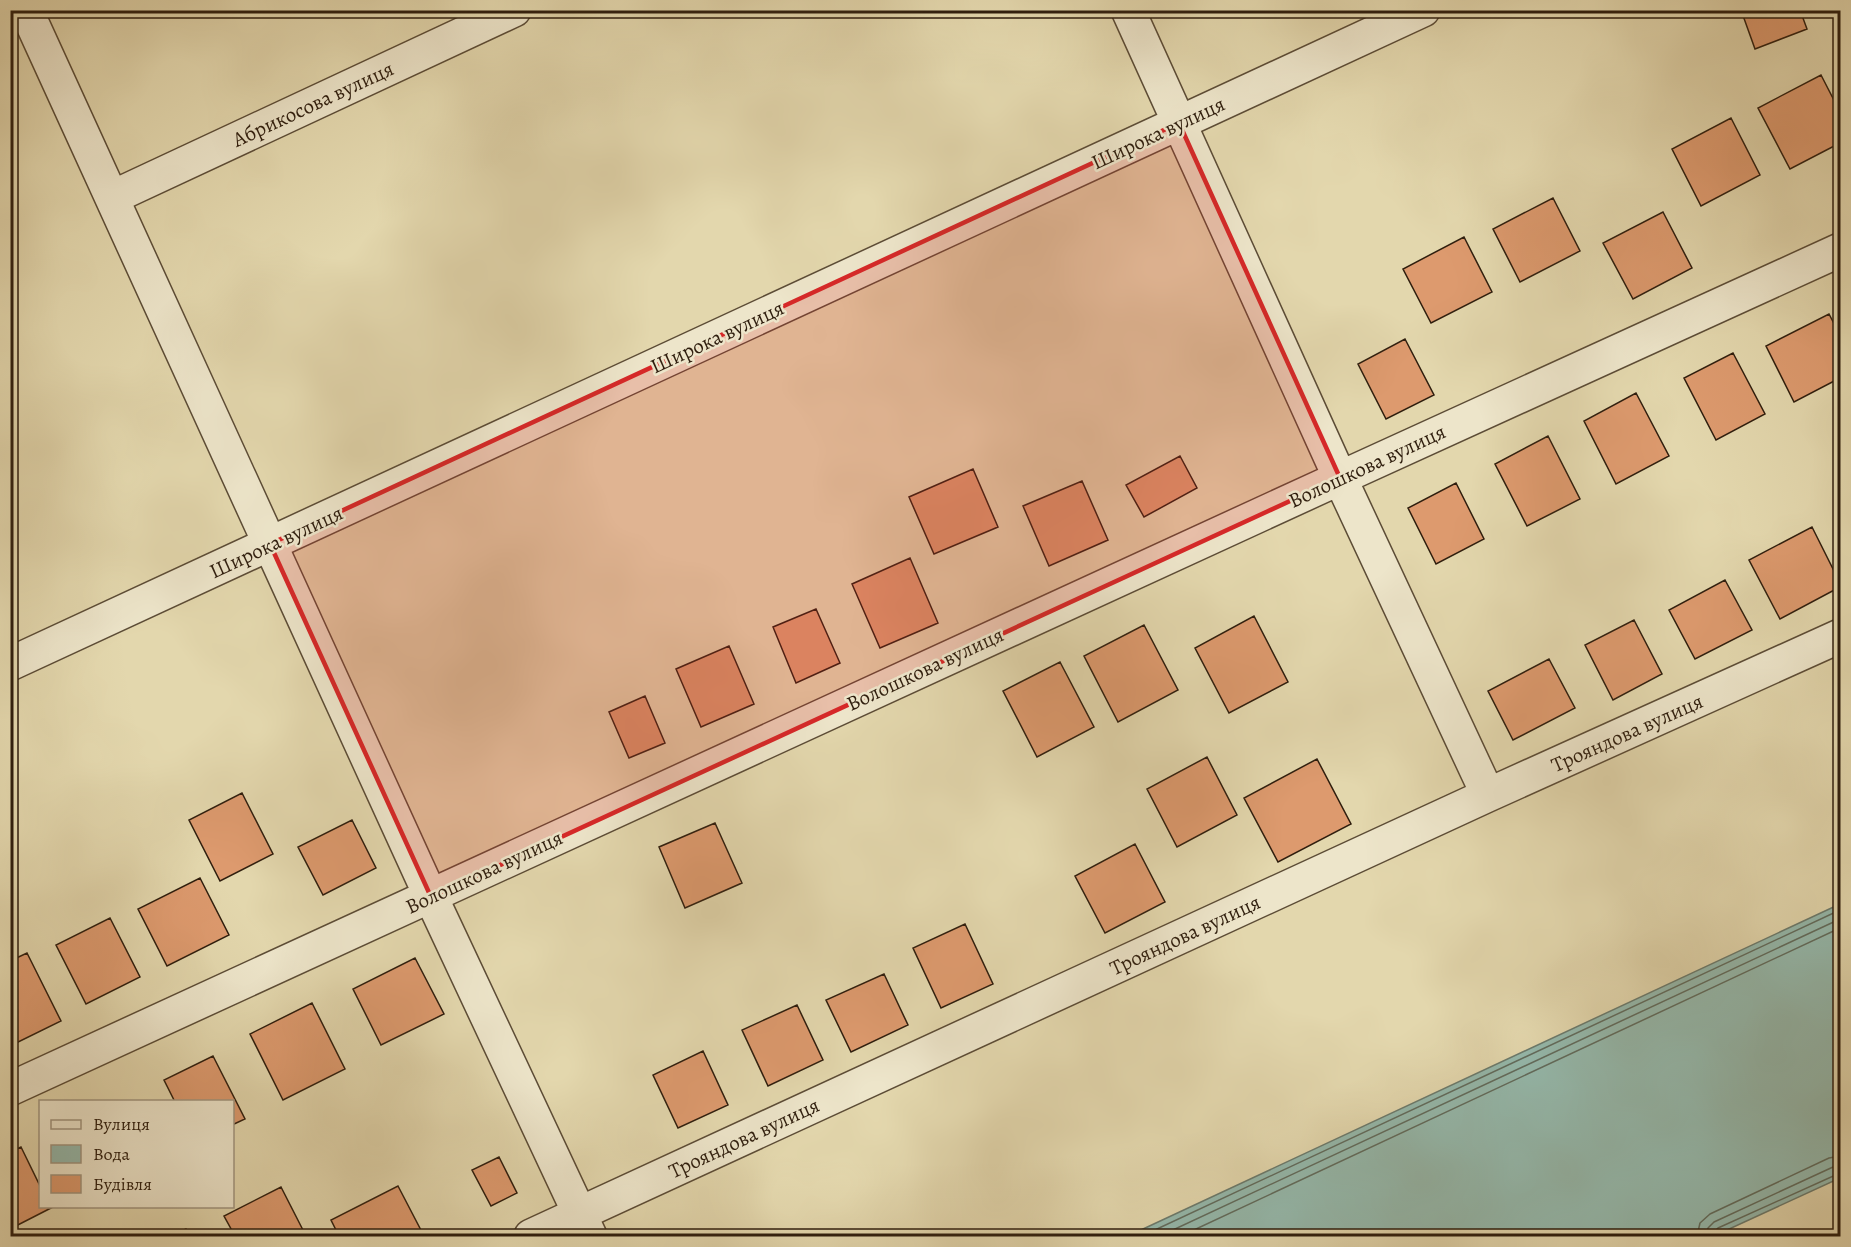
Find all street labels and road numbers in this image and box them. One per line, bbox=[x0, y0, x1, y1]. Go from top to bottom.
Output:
street label: Абрикосова вулиця bbox=[227, 54, 398, 154]
street label: Широка вулиця bbox=[1087, 90, 1229, 176]
street label: Широка вулиця bbox=[646, 294, 788, 380]
street label: Волошкова вулиця bbox=[1284, 417, 1450, 515]
street label: Широка вулиця bbox=[205, 499, 347, 585]
street label: Волошкова вулиця bbox=[842, 620, 1008, 718]
street label: Трояндова вулиця bbox=[1547, 687, 1707, 779]
street label: Волошкова вулиця bbox=[401, 823, 567, 921]
street label: Трояндова вулиця bbox=[1105, 888, 1265, 982]
street label: Трояндова вулиця bbox=[664, 1091, 824, 1185]

